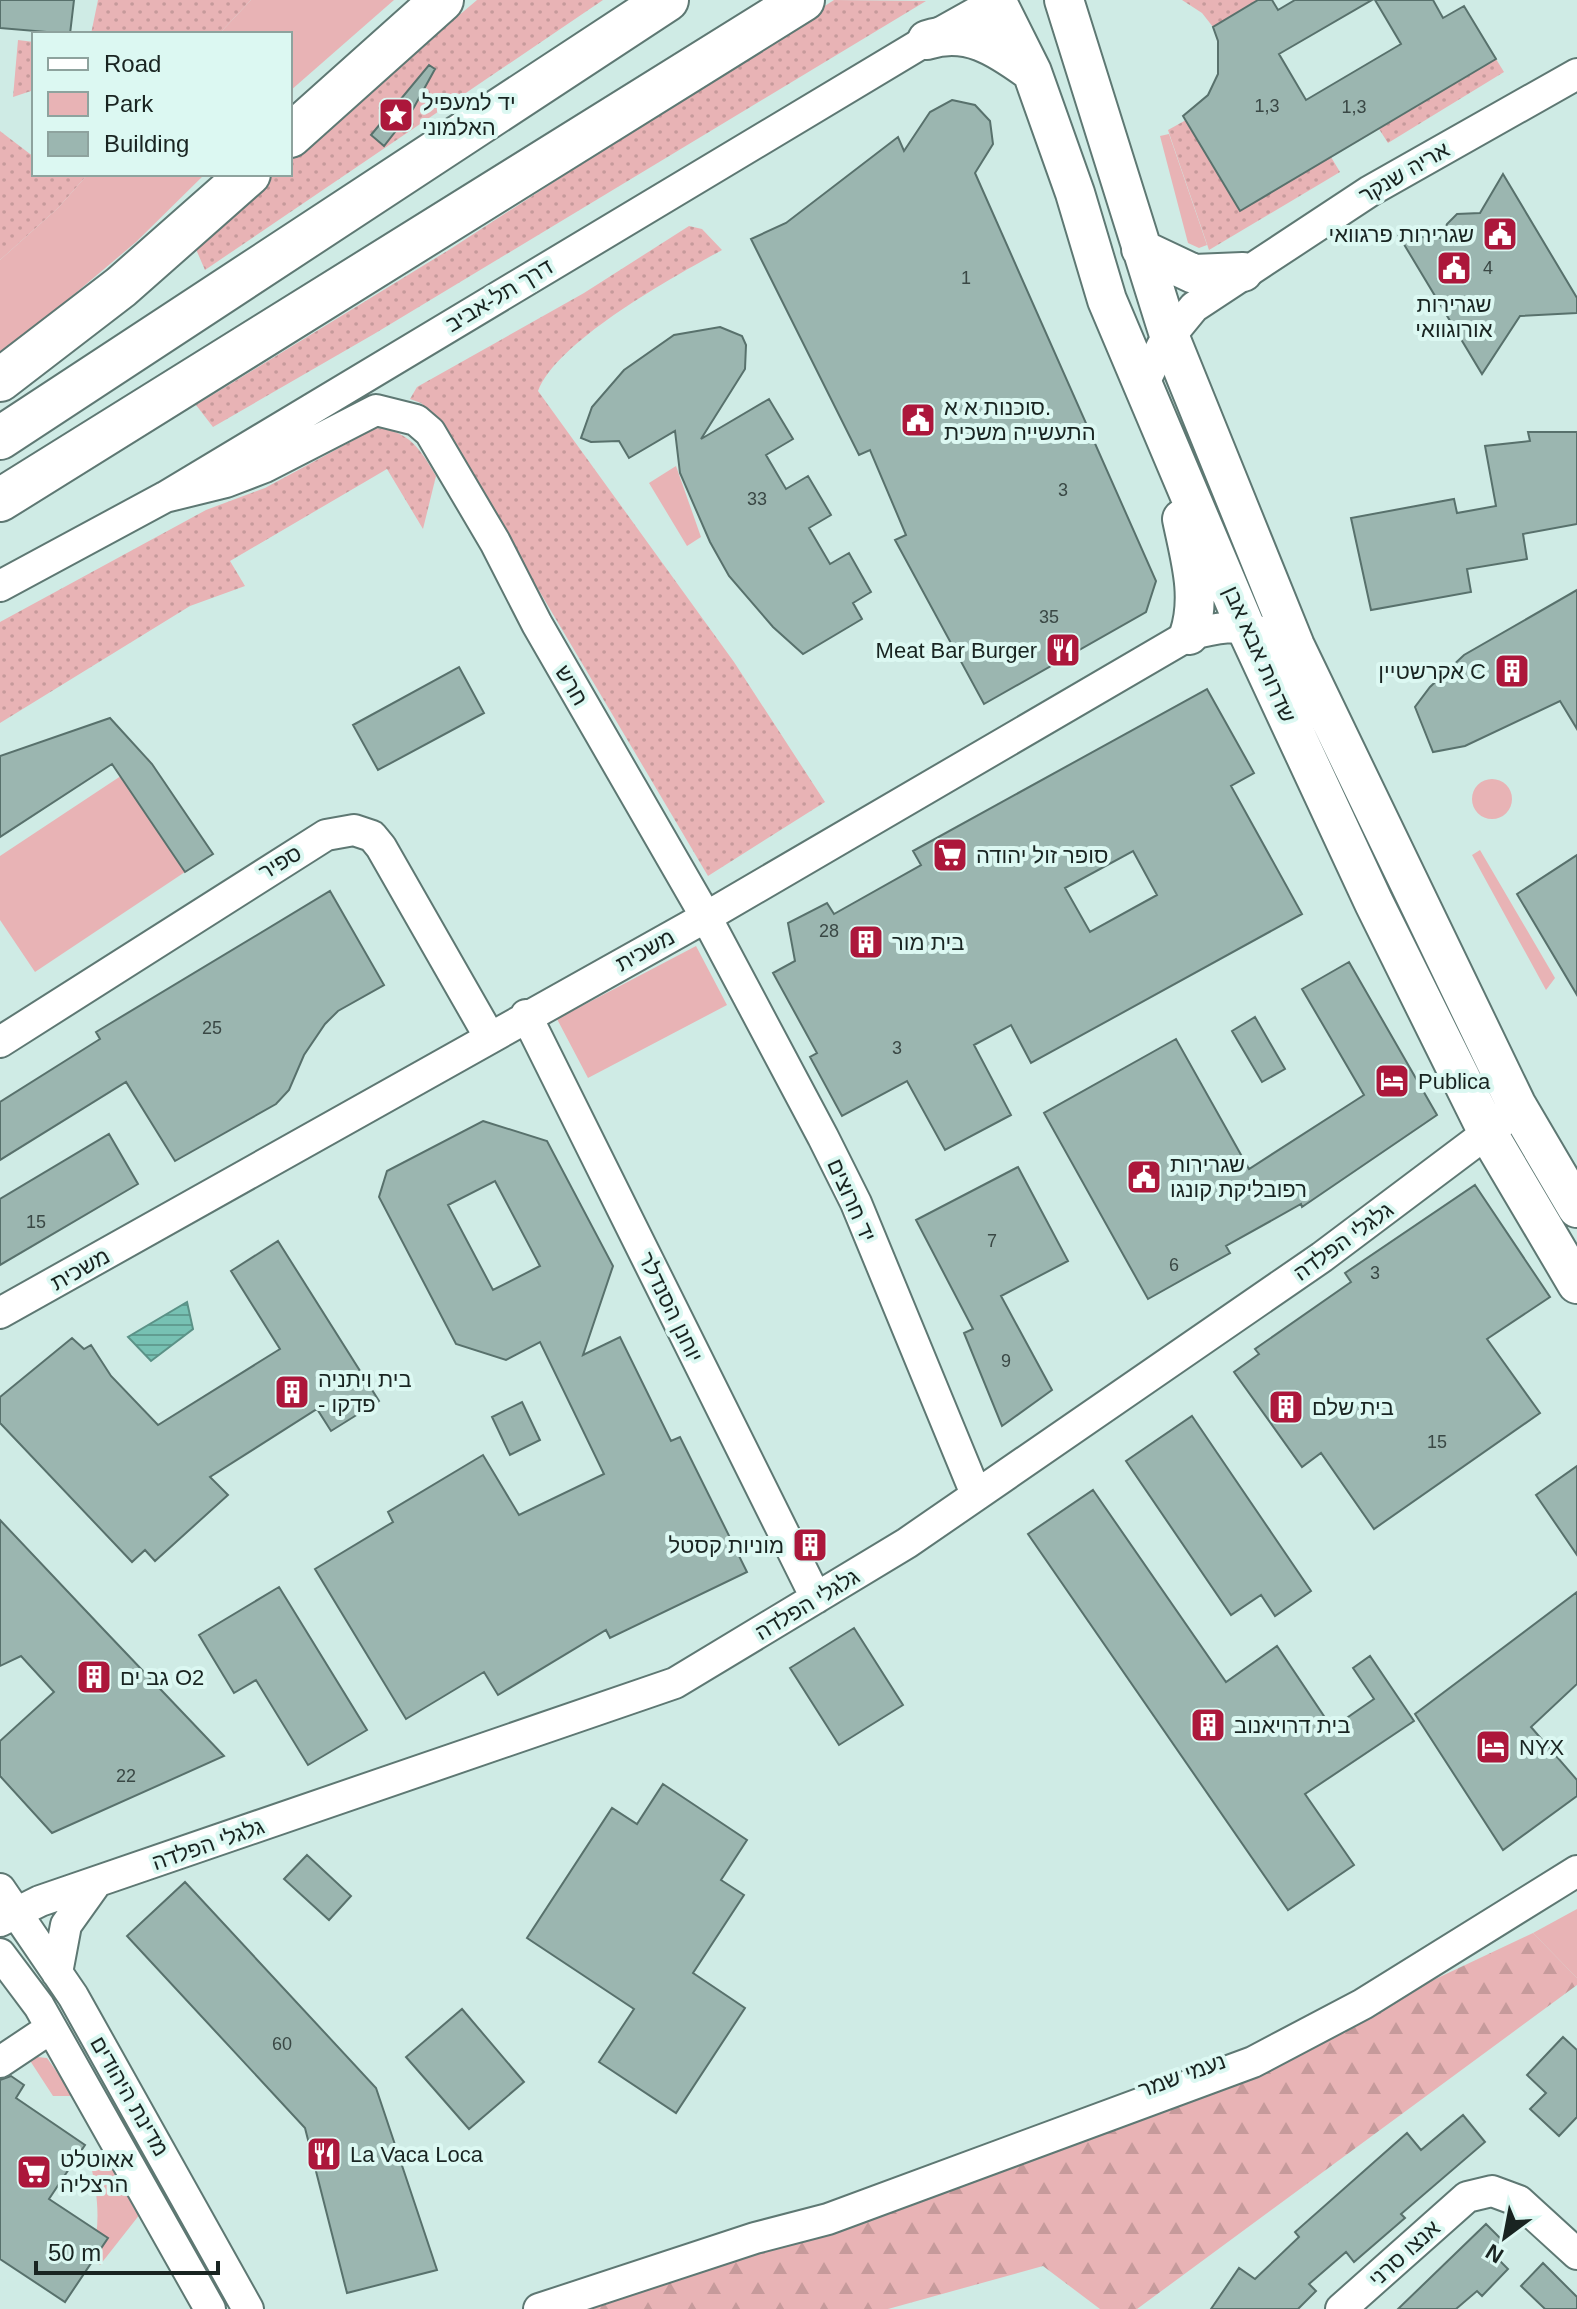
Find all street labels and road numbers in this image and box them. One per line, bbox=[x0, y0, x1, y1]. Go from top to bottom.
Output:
street label: אריה שנקר bbox=[1355, 137, 1454, 208]
street label: דרך תל-אביב bbox=[441, 254, 557, 337]
street label: שדרות אבא אבן bbox=[1218, 582, 1301, 726]
street label: חרש bbox=[550, 661, 593, 710]
street label: ספיר bbox=[254, 840, 306, 885]
street label: משכית bbox=[612, 924, 679, 977]
street label: יד חרוצים bbox=[822, 1155, 881, 1246]
street label: גלגלי הפלדה bbox=[1289, 1197, 1398, 1286]
street label: משכית bbox=[47, 1243, 114, 1296]
street label: יוחנן הסנדלר bbox=[633, 1248, 708, 1366]
street label: גלגלי הפלדה bbox=[751, 1564, 864, 1645]
street label: גלגלי הפלדה bbox=[149, 1814, 268, 1875]
street label: מדינת היהודים bbox=[85, 2032, 174, 2161]
street label: נעמי שמר bbox=[1135, 2048, 1229, 2103]
street label: אנצו סרני bbox=[1364, 2215, 1445, 2292]

